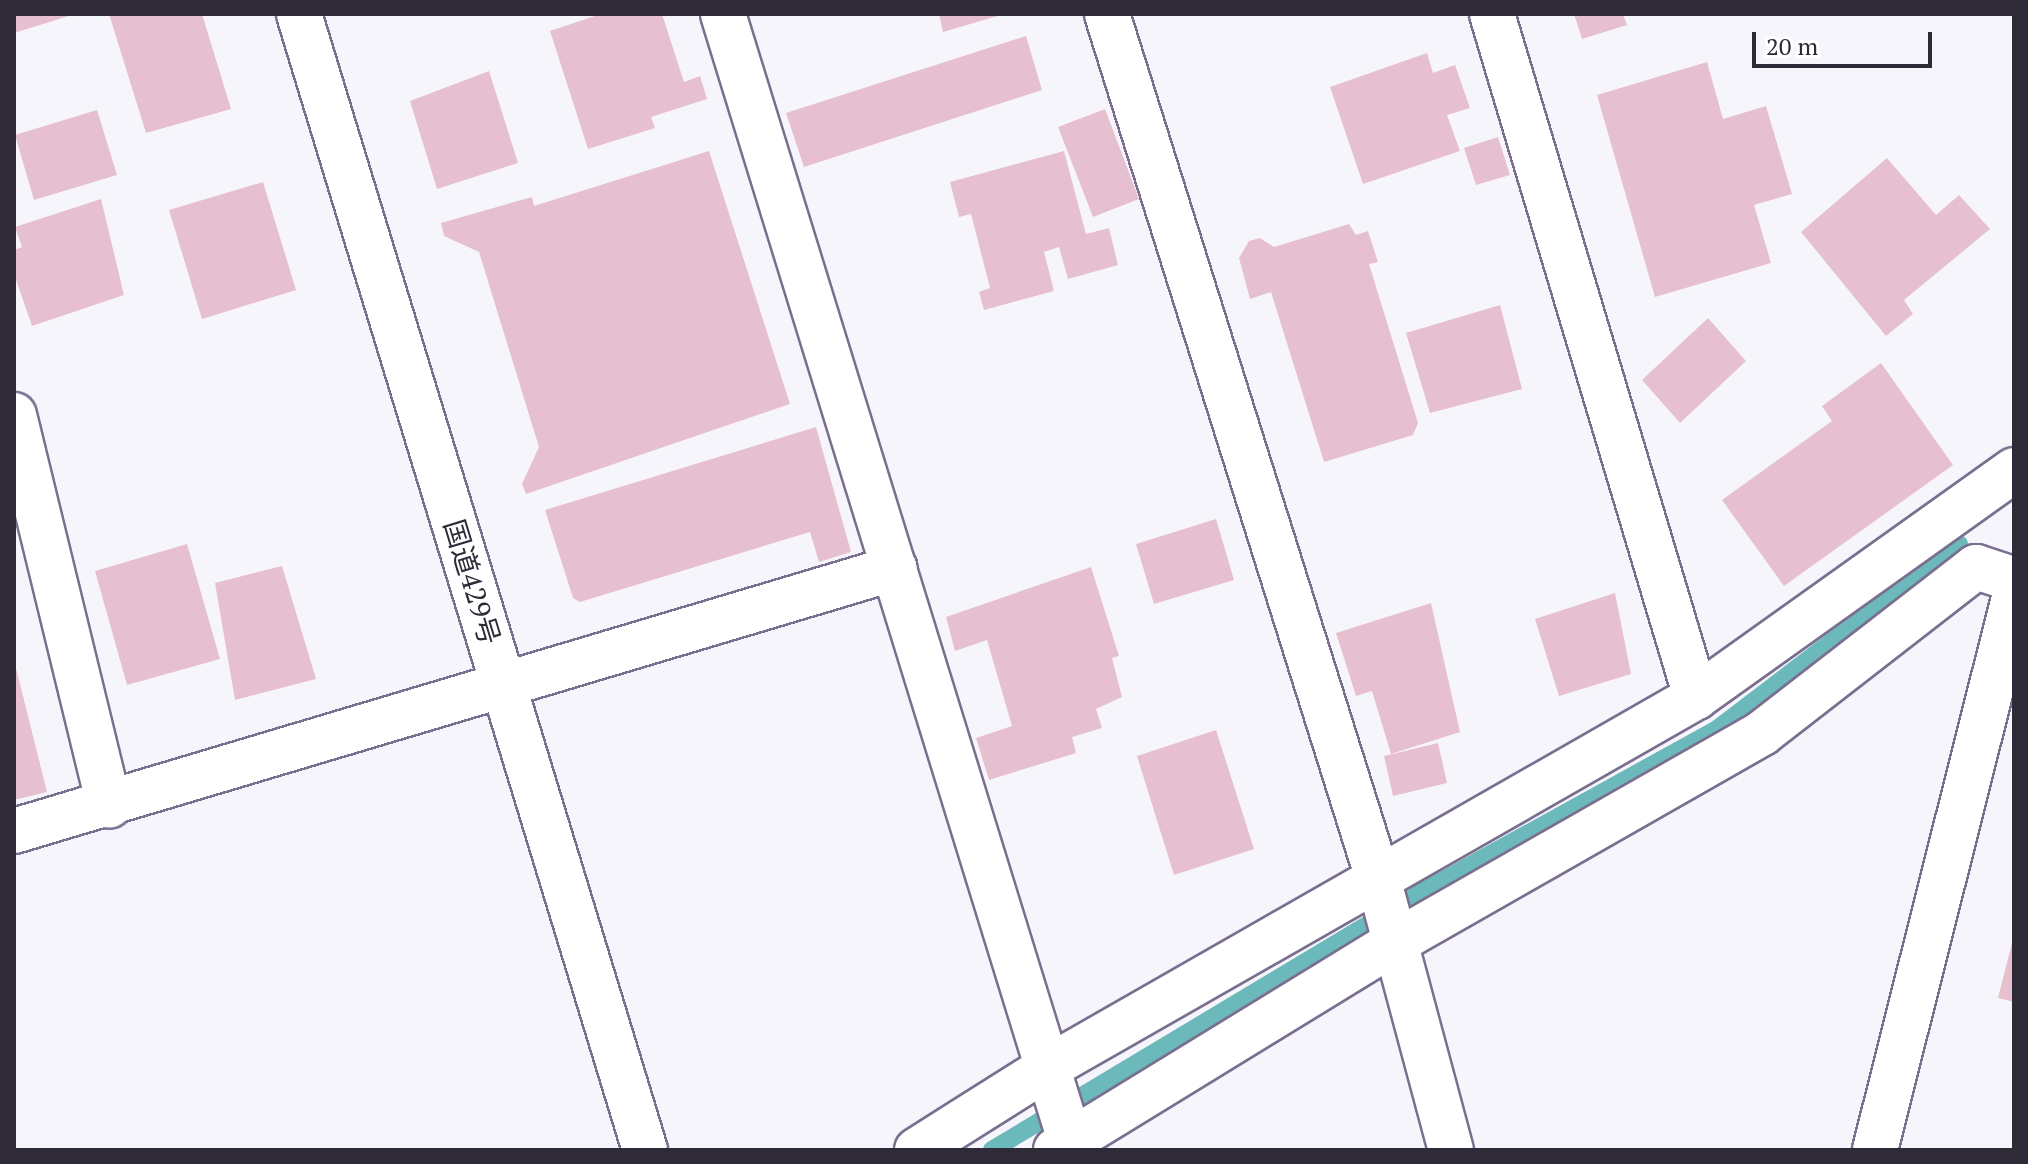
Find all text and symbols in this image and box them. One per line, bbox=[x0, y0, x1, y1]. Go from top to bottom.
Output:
scale bar bbox=[1756, 16, 1936, 66]
text: 20 m bbox=[1766, 30, 1818, 62]
street label: 国道429号 bbox=[437, 516, 507, 648]

